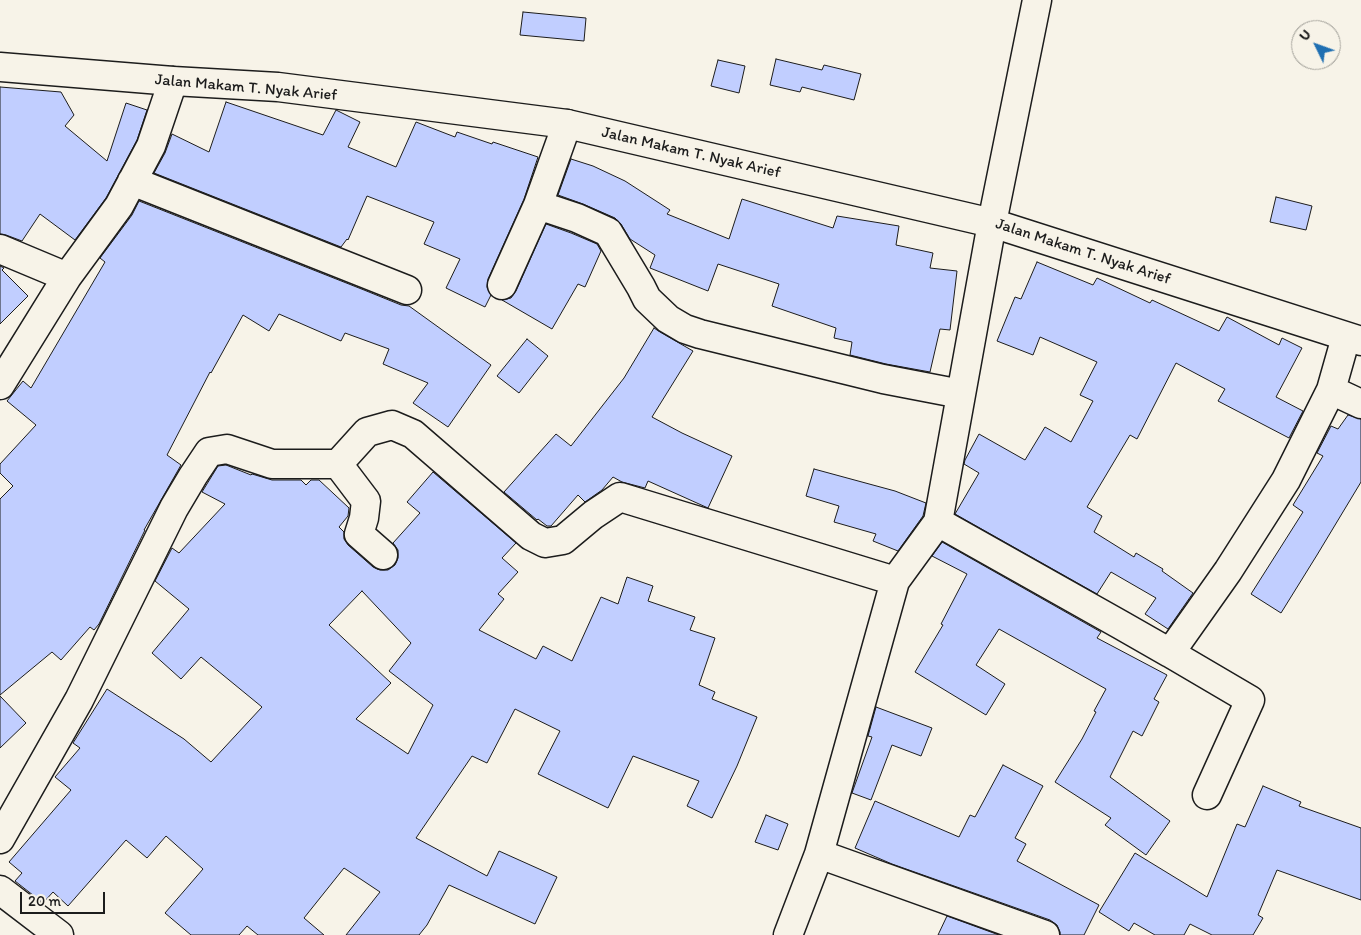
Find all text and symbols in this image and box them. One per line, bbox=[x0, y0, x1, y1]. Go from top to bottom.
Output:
north arrow bbox=[1291, 20, 1341, 70]
text: U bbox=[1296, 26, 1315, 44]
street label: Jalan Makam T. Nyak Arief bbox=[154, 70, 338, 106]
street label: Jalan Makam T. Nyak Arief bbox=[600, 123, 782, 183]
street label: Jalan Makam T. Nyak Arief bbox=[993, 215, 1173, 289]
scale bar bbox=[22, 882, 108, 914]
text: 20 m bbox=[28, 892, 61, 910]

